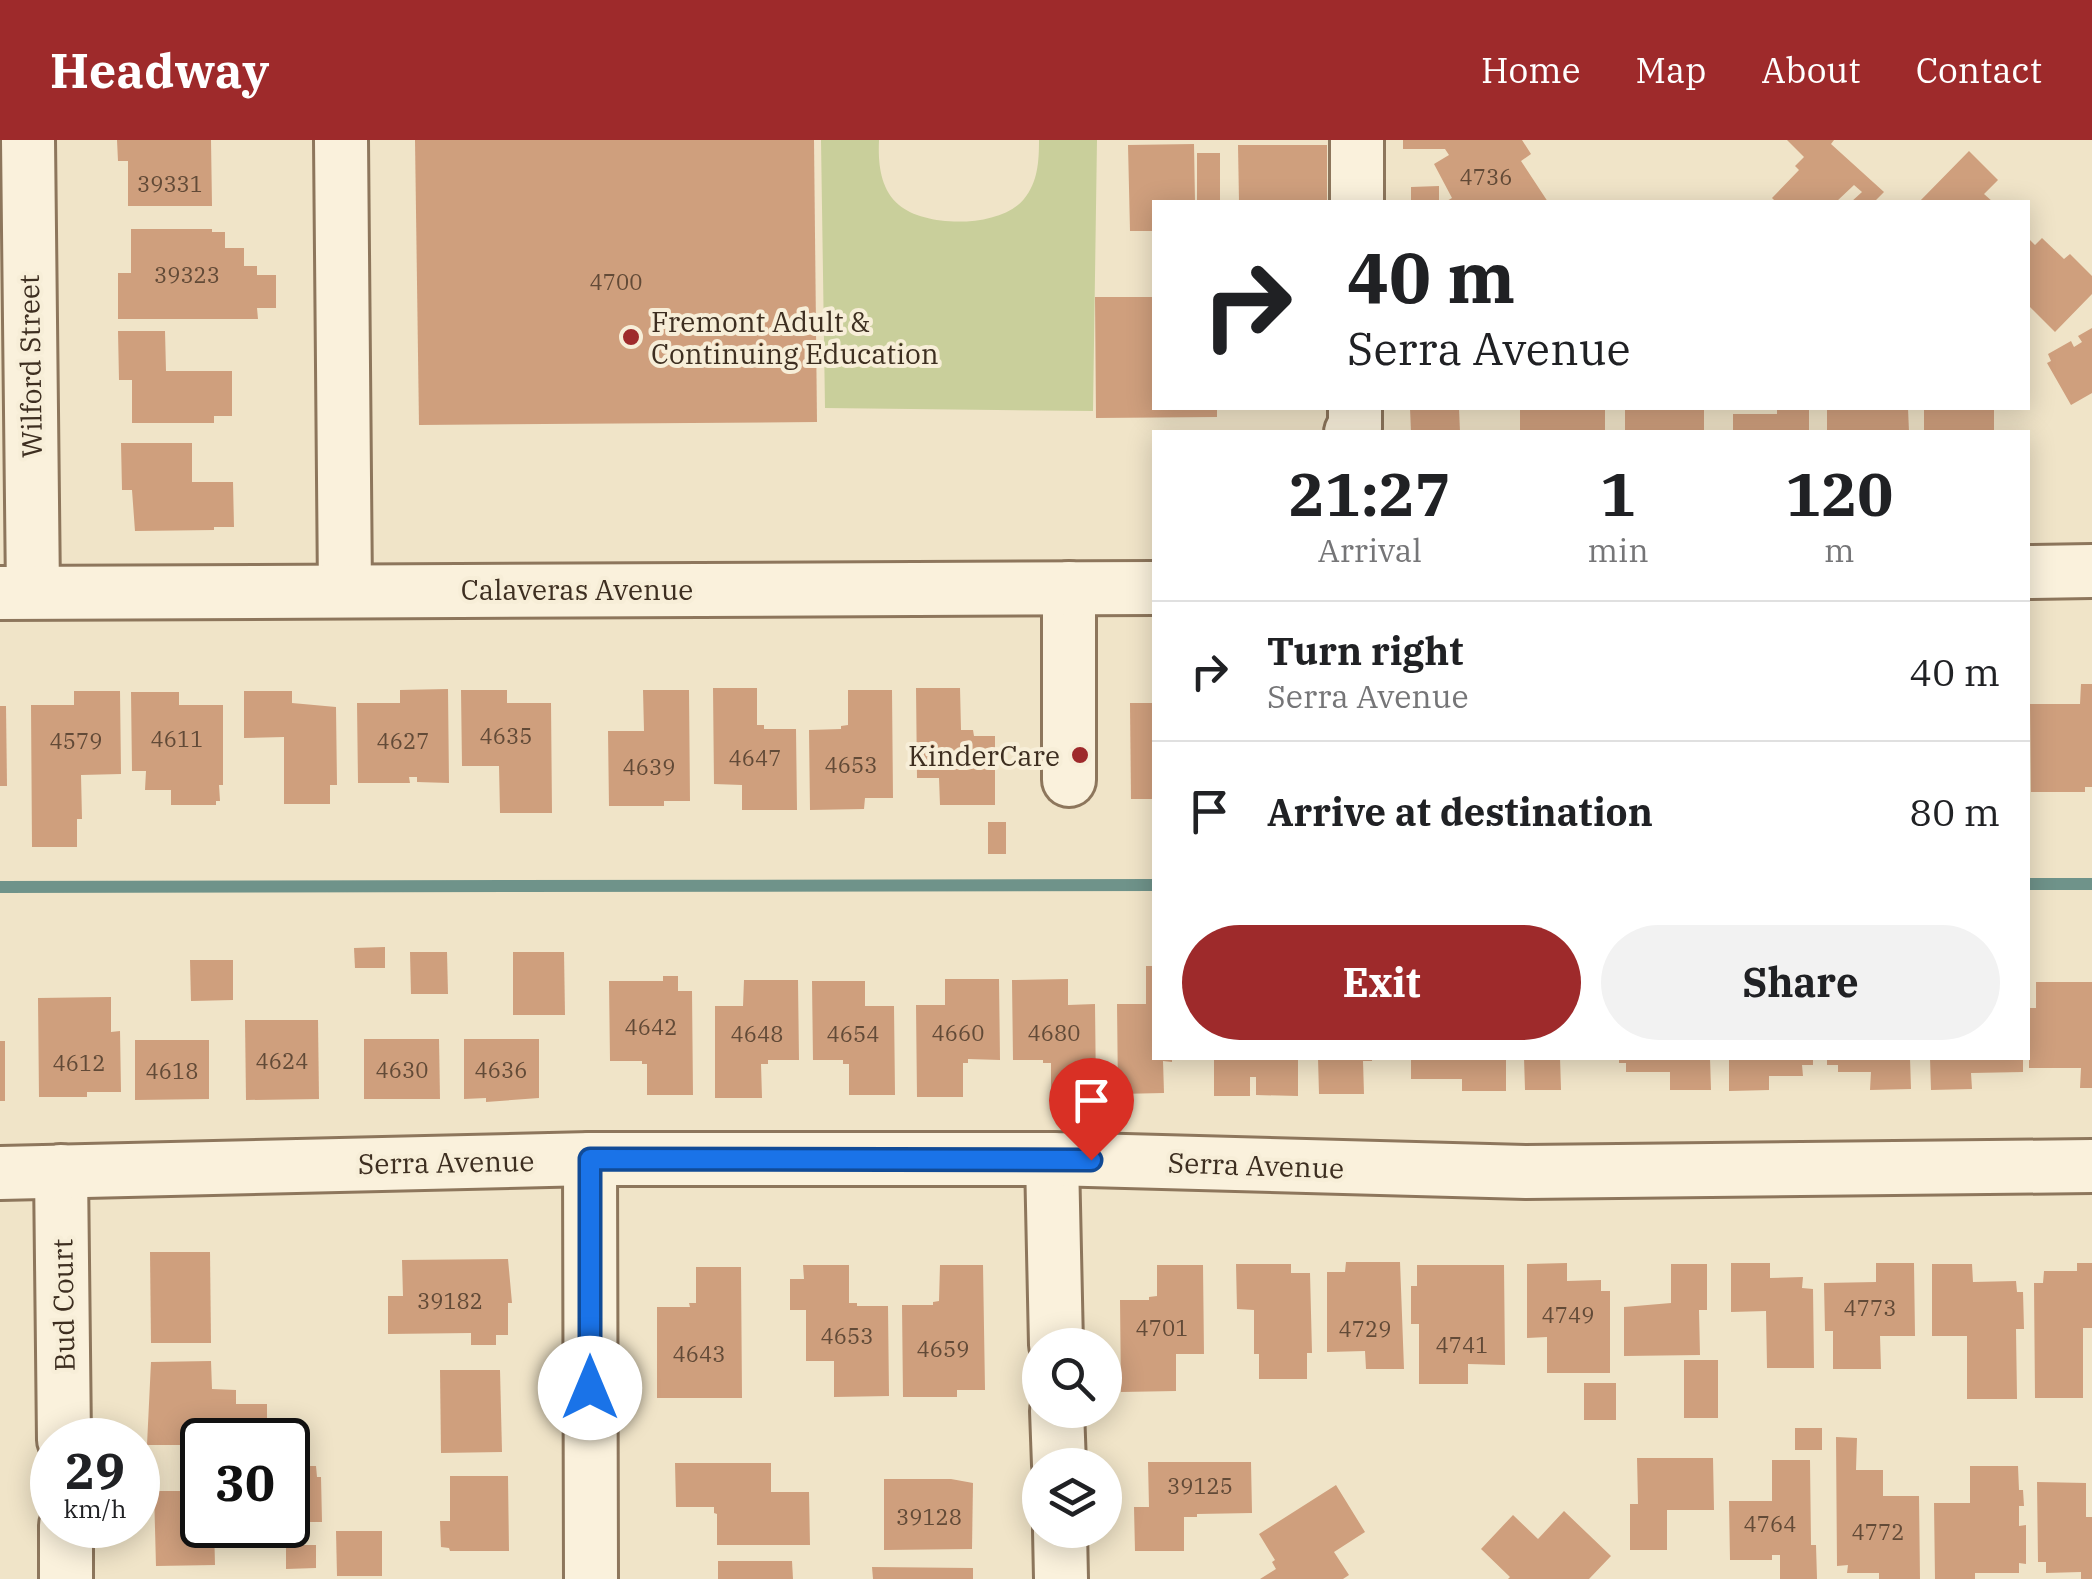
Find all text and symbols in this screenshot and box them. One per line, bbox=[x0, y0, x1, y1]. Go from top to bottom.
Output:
text: Headway bbox=[50, 39, 269, 101]
text: Home bbox=[1481, 47, 1580, 93]
text: Map bbox=[1635, 47, 1707, 93]
text: About bbox=[1762, 47, 1861, 93]
text: Contact bbox=[1916, 47, 2042, 93]
house number: 4736 bbox=[1460, 162, 1512, 191]
house number: 39331 bbox=[137, 169, 203, 198]
text: 40 m bbox=[1347, 231, 1515, 322]
icon: right bbox=[1182, 240, 1312, 370]
house number: 39323 bbox=[154, 260, 220, 289]
house number: 4700 bbox=[590, 267, 642, 296]
street label: Wilford Street bbox=[10, 274, 50, 458]
place label: Fremont Adult & Continuing Education bbox=[651, 303, 939, 372]
text: Serra Avenue bbox=[1347, 319, 1631, 377]
marker: Fremont Adult & Continuing Education bbox=[620, 326, 642, 348]
text: 21:27 bbox=[1289, 454, 1451, 533]
text: 1 bbox=[1600, 454, 1636, 533]
text: 120 bbox=[1785, 454, 1893, 533]
text: Arrival bbox=[1318, 529, 1422, 571]
text: min bbox=[1588, 529, 1649, 571]
text: m bbox=[1824, 529, 1855, 571]
street label: Calaveras Avenue bbox=[461, 571, 693, 608]
text: Turn right bbox=[1267, 626, 1463, 675]
icon: right bbox=[1182, 644, 1237, 699]
text: 40 m bbox=[1909, 647, 2000, 696]
text: Serra Avenue bbox=[1267, 675, 1469, 717]
house number: 4635 bbox=[480, 721, 532, 750]
house number: 4611 bbox=[151, 724, 203, 753]
house number: 4579 bbox=[50, 726, 102, 755]
house number: 4627 bbox=[377, 726, 429, 755]
place label: KinderCare bbox=[908, 737, 1060, 774]
house number: 4647 bbox=[729, 743, 781, 772]
marker: KinderCare bbox=[1069, 744, 1091, 766]
house number: 4653 bbox=[825, 750, 877, 779]
house number: 4639 bbox=[623, 752, 675, 781]
icon: arrive bbox=[1182, 784, 1237, 839]
text: Arrive at destination bbox=[1267, 787, 1653, 836]
text: 80 m bbox=[1909, 787, 2000, 836]
button: Exit bbox=[1182, 925, 1581, 1040]
button: Share bbox=[1601, 925, 2000, 1040]
house number: 4642 bbox=[625, 1012, 677, 1041]
house number: 4660 bbox=[932, 1018, 984, 1047]
house number: 4680 bbox=[1028, 1018, 1080, 1047]
house number: 4648 bbox=[731, 1019, 783, 1048]
house number: 4654 bbox=[827, 1019, 879, 1048]
house number: 4624 bbox=[256, 1046, 308, 1075]
house number: 4612 bbox=[53, 1048, 105, 1077]
house number: 4630 bbox=[376, 1055, 428, 1084]
house number: 4636 bbox=[475, 1055, 527, 1084]
house number: 4618 bbox=[146, 1056, 198, 1085]
pin bbox=[1049, 1058, 1134, 1161]
icon: arrive bbox=[1064, 1073, 1119, 1128]
street label: Serra Avenue bbox=[357, 1142, 535, 1182]
street label: Serra Avenue bbox=[1167, 1143, 1345, 1187]
street label: Bud Court bbox=[43, 1238, 83, 1372]
house number: 39182 bbox=[417, 1286, 483, 1315]
house number: 4773 bbox=[1844, 1293, 1896, 1322]
house number: 4749 bbox=[1542, 1300, 1594, 1329]
house number: 4701 bbox=[1136, 1313, 1188, 1342]
house number: 4729 bbox=[1339, 1314, 1391, 1343]
house number: 4653 bbox=[821, 1321, 873, 1350]
map controls bbox=[1022, 1328, 1122, 1548]
button: search bbox=[1022, 1328, 1122, 1428]
house number: 4741 bbox=[1436, 1330, 1488, 1359]
house number: 4659 bbox=[917, 1334, 969, 1363]
position arrow bbox=[538, 1336, 642, 1440]
house number: 4643 bbox=[673, 1339, 725, 1368]
speed limit sign: 30 bbox=[180, 1418, 310, 1548]
text: 29 bbox=[65, 1438, 125, 1503]
button: layers bbox=[1022, 1448, 1122, 1548]
house number: 39125 bbox=[1167, 1471, 1233, 1500]
text: km/h bbox=[63, 1492, 127, 1525]
house number: 39128 bbox=[896, 1502, 962, 1531]
house number: 4764 bbox=[1744, 1509, 1796, 1538]
house number: 4772 bbox=[1852, 1517, 1904, 1546]

